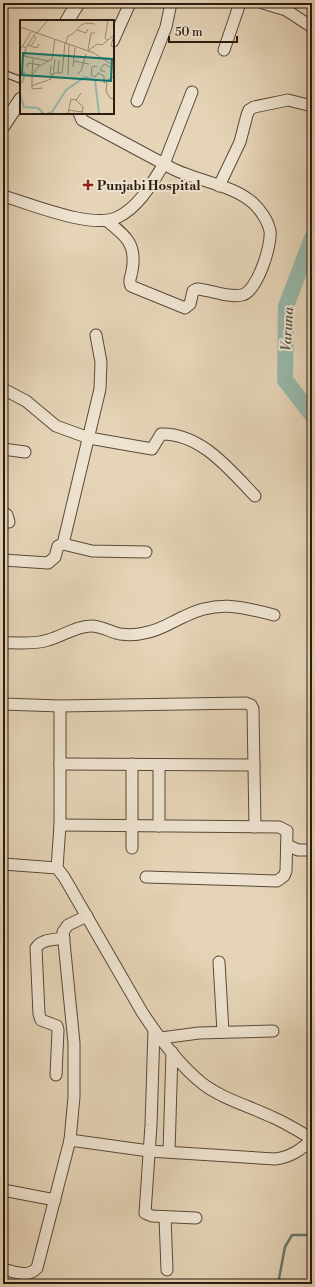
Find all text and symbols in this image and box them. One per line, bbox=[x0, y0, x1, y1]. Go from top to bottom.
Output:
scale bar bbox=[169, 18, 237, 44]
inset map bbox=[20, 20, 114, 114]
text: 50 m bbox=[175, 25, 203, 40]
place label: Punjabi Hospital bbox=[97, 178, 201, 194]
marker: Punjabi Hospital bbox=[82, 179, 94, 191]
water label: Varuna bbox=[278, 306, 298, 351]

